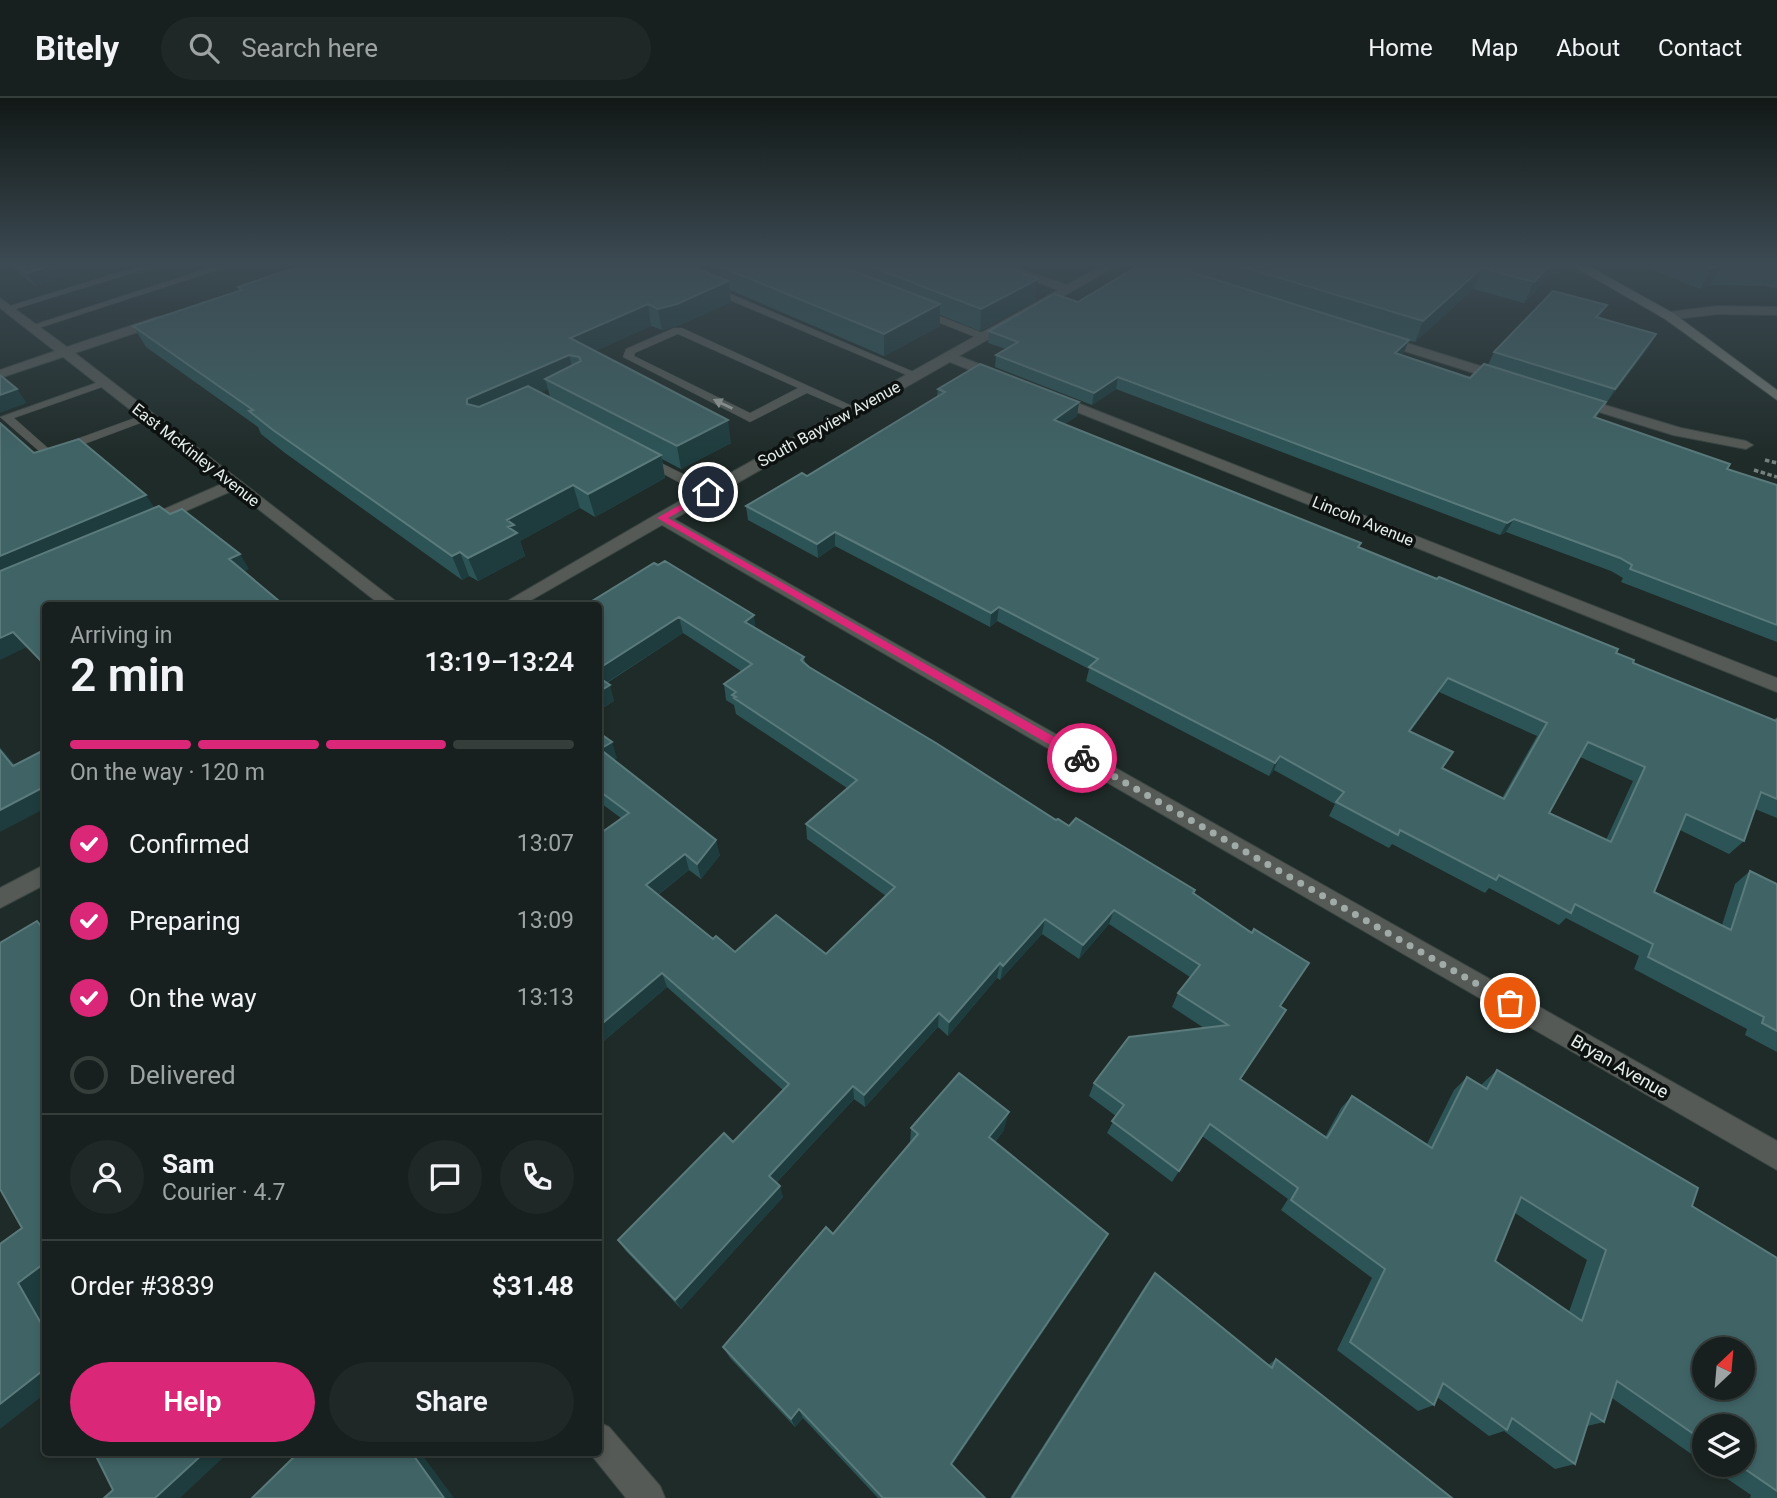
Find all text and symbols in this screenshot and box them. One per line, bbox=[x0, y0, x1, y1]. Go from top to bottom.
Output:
search box bbox=[161, 17, 651, 80]
text: Bitely bbox=[35, 29, 119, 68]
icon: search bbox=[185, 29, 223, 67]
text: Search here bbox=[241, 33, 378, 63]
text: Home bbox=[1368, 34, 1433, 62]
text: Map bbox=[1471, 34, 1518, 62]
text: About bbox=[1556, 34, 1620, 62]
text: Contact bbox=[1658, 34, 1742, 62]
street label: South Bayview Avenue bbox=[754, 377, 904, 471]
one-way arrow bbox=[712, 398, 732, 410]
street label: East McKinley Avenue bbox=[128, 399, 264, 511]
pin bbox=[678, 462, 738, 522]
icon: home bbox=[689, 473, 727, 511]
street label: Lincoln Avenue bbox=[1309, 492, 1417, 550]
text: Arriving in bbox=[70, 622, 173, 649]
text: 13:19–13:24 bbox=[424, 647, 574, 677]
text: 2 min bbox=[70, 648, 185, 702]
courier bbox=[1047, 723, 1117, 793]
icon: bike bbox=[1063, 739, 1101, 777]
text: On the way · 120 m bbox=[70, 759, 265, 786]
icon: check bbox=[70, 825, 108, 863]
text: Confirmed bbox=[129, 829, 250, 859]
text: 13:07 bbox=[517, 830, 574, 857]
icon: check bbox=[70, 902, 108, 940]
text: Preparing bbox=[129, 906, 241, 936]
text: 13:09 bbox=[517, 907, 574, 934]
pin bbox=[1480, 973, 1540, 1033]
icon: check bbox=[70, 979, 108, 1017]
text: On the way bbox=[129, 983, 257, 1013]
text: 13:13 bbox=[517, 984, 574, 1011]
icon: bag bbox=[1491, 984, 1529, 1022]
street label: Bryan Avenue bbox=[1568, 1030, 1672, 1102]
text: Delivered bbox=[129, 1060, 236, 1090]
button: person bbox=[70, 1140, 144, 1214]
button: chat bbox=[408, 1140, 482, 1214]
button: phone bbox=[500, 1140, 574, 1214]
text: Sam bbox=[162, 1149, 214, 1179]
text: Courier · 4.7 bbox=[162, 1179, 285, 1206]
text: Order #3839 bbox=[70, 1271, 215, 1301]
text: $31.48 bbox=[492, 1271, 574, 1301]
north arrow bbox=[1692, 1337, 1755, 1400]
map controls bbox=[1692, 1337, 1755, 1477]
button: Help bbox=[70, 1362, 315, 1442]
button: Share bbox=[329, 1362, 574, 1442]
button: layers bbox=[1692, 1414, 1755, 1477]

